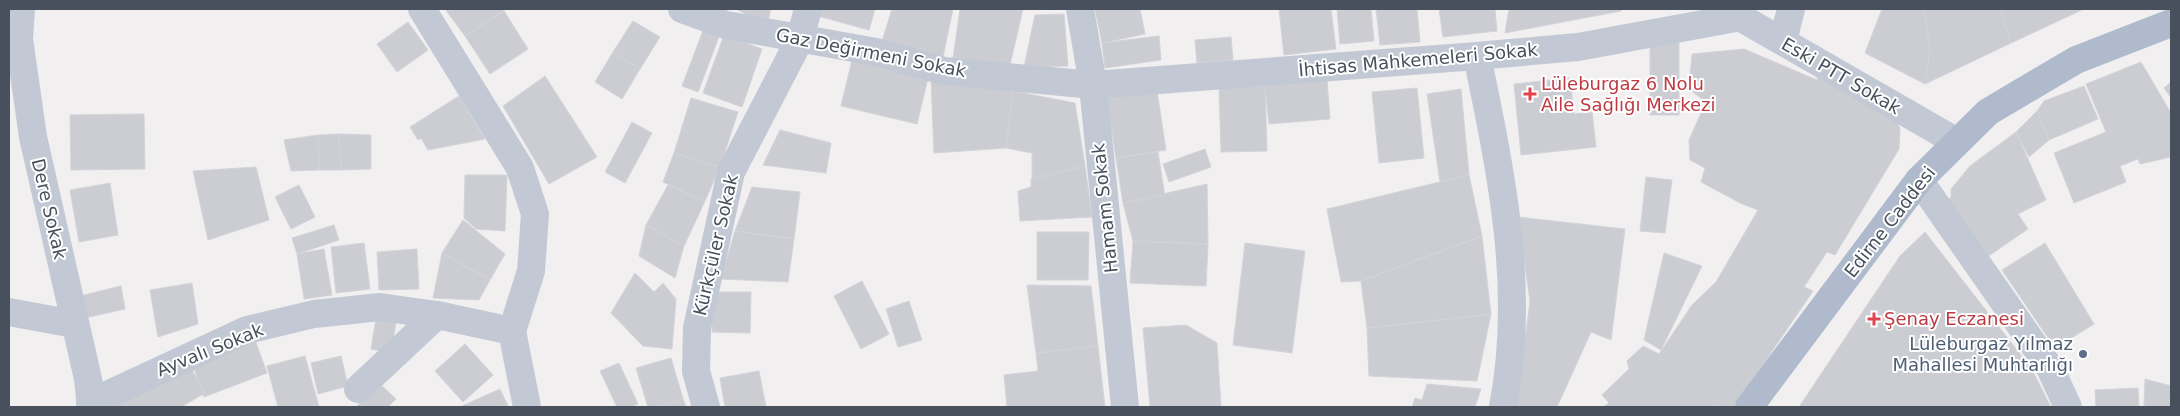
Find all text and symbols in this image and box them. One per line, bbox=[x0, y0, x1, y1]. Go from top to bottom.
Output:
street label: Gaz Değirmeni Sokak bbox=[774, 24, 969, 81]
street label: Eski PTT Sokak bbox=[1778, 33, 1905, 118]
street label: İhtisas Mahkemeleri Sokak bbox=[1298, 39, 1539, 80]
place label: Lüleburgaz 6 Nolu Aile Sağlığı Merkezi bbox=[1541, 73, 1715, 115]
marker: Lüleburgaz 6 Nolu Aile Sağlığı Merkezi bbox=[1523, 87, 1537, 101]
street label: Hamam Sokak bbox=[1087, 142, 1122, 274]
street label: Dere Sokak bbox=[28, 156, 71, 262]
street label: Edirne Caddesi bbox=[1840, 162, 1939, 281]
street label: Kürkçüler Sokak bbox=[689, 172, 742, 318]
place label: Şenay Eczanesi bbox=[1884, 308, 2024, 329]
marker: Şenay Eczanesi bbox=[1868, 313, 1880, 325]
street label: Ayvalı Sokak bbox=[153, 318, 267, 380]
place label: Lüleburgaz Yılmaz Mahallesi Muhtarlığı bbox=[1893, 333, 2073, 375]
marker: Lüleburgaz Yılmaz Mahallesi Muhtarlığı bbox=[2077, 348, 2089, 360]

